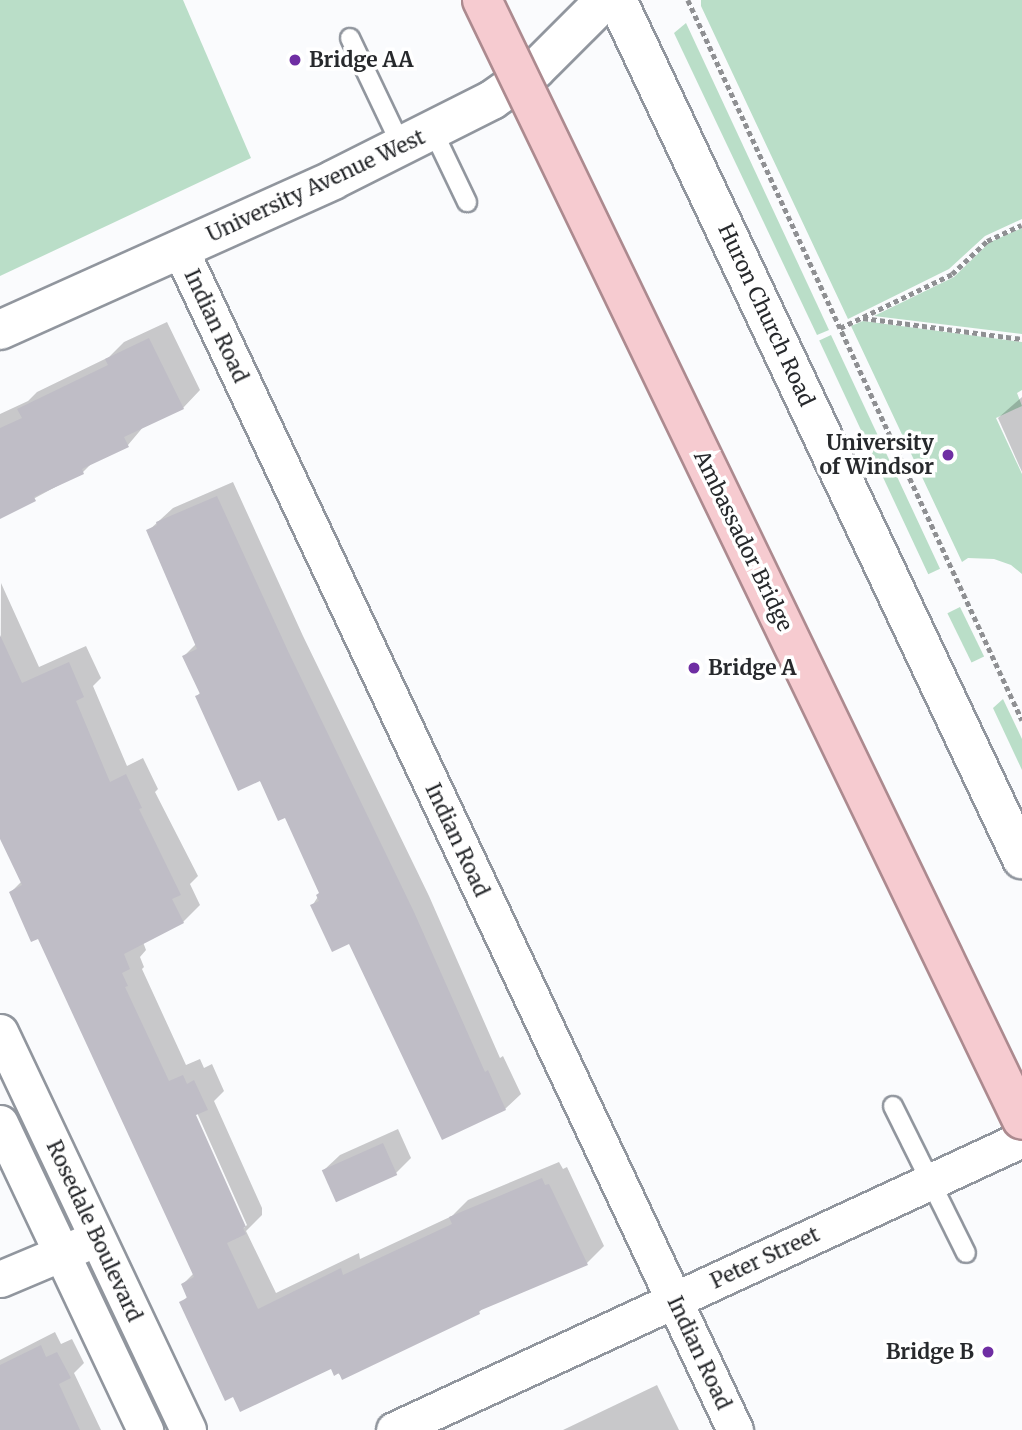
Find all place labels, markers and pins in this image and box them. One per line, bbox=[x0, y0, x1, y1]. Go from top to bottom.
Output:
place label: Bridge AA bbox=[309, 47, 413, 73]
marker: Bridge AA bbox=[287, 52, 303, 68]
place label: University of Windsor bbox=[819, 430, 934, 480]
marker: University of Windsor bbox=[940, 447, 956, 463]
place label: Bridge A bbox=[708, 655, 796, 681]
marker: Bridge A bbox=[686, 660, 702, 676]
place label: Bridge B bbox=[886, 1339, 974, 1365]
marker: Bridge B bbox=[980, 1344, 996, 1360]

